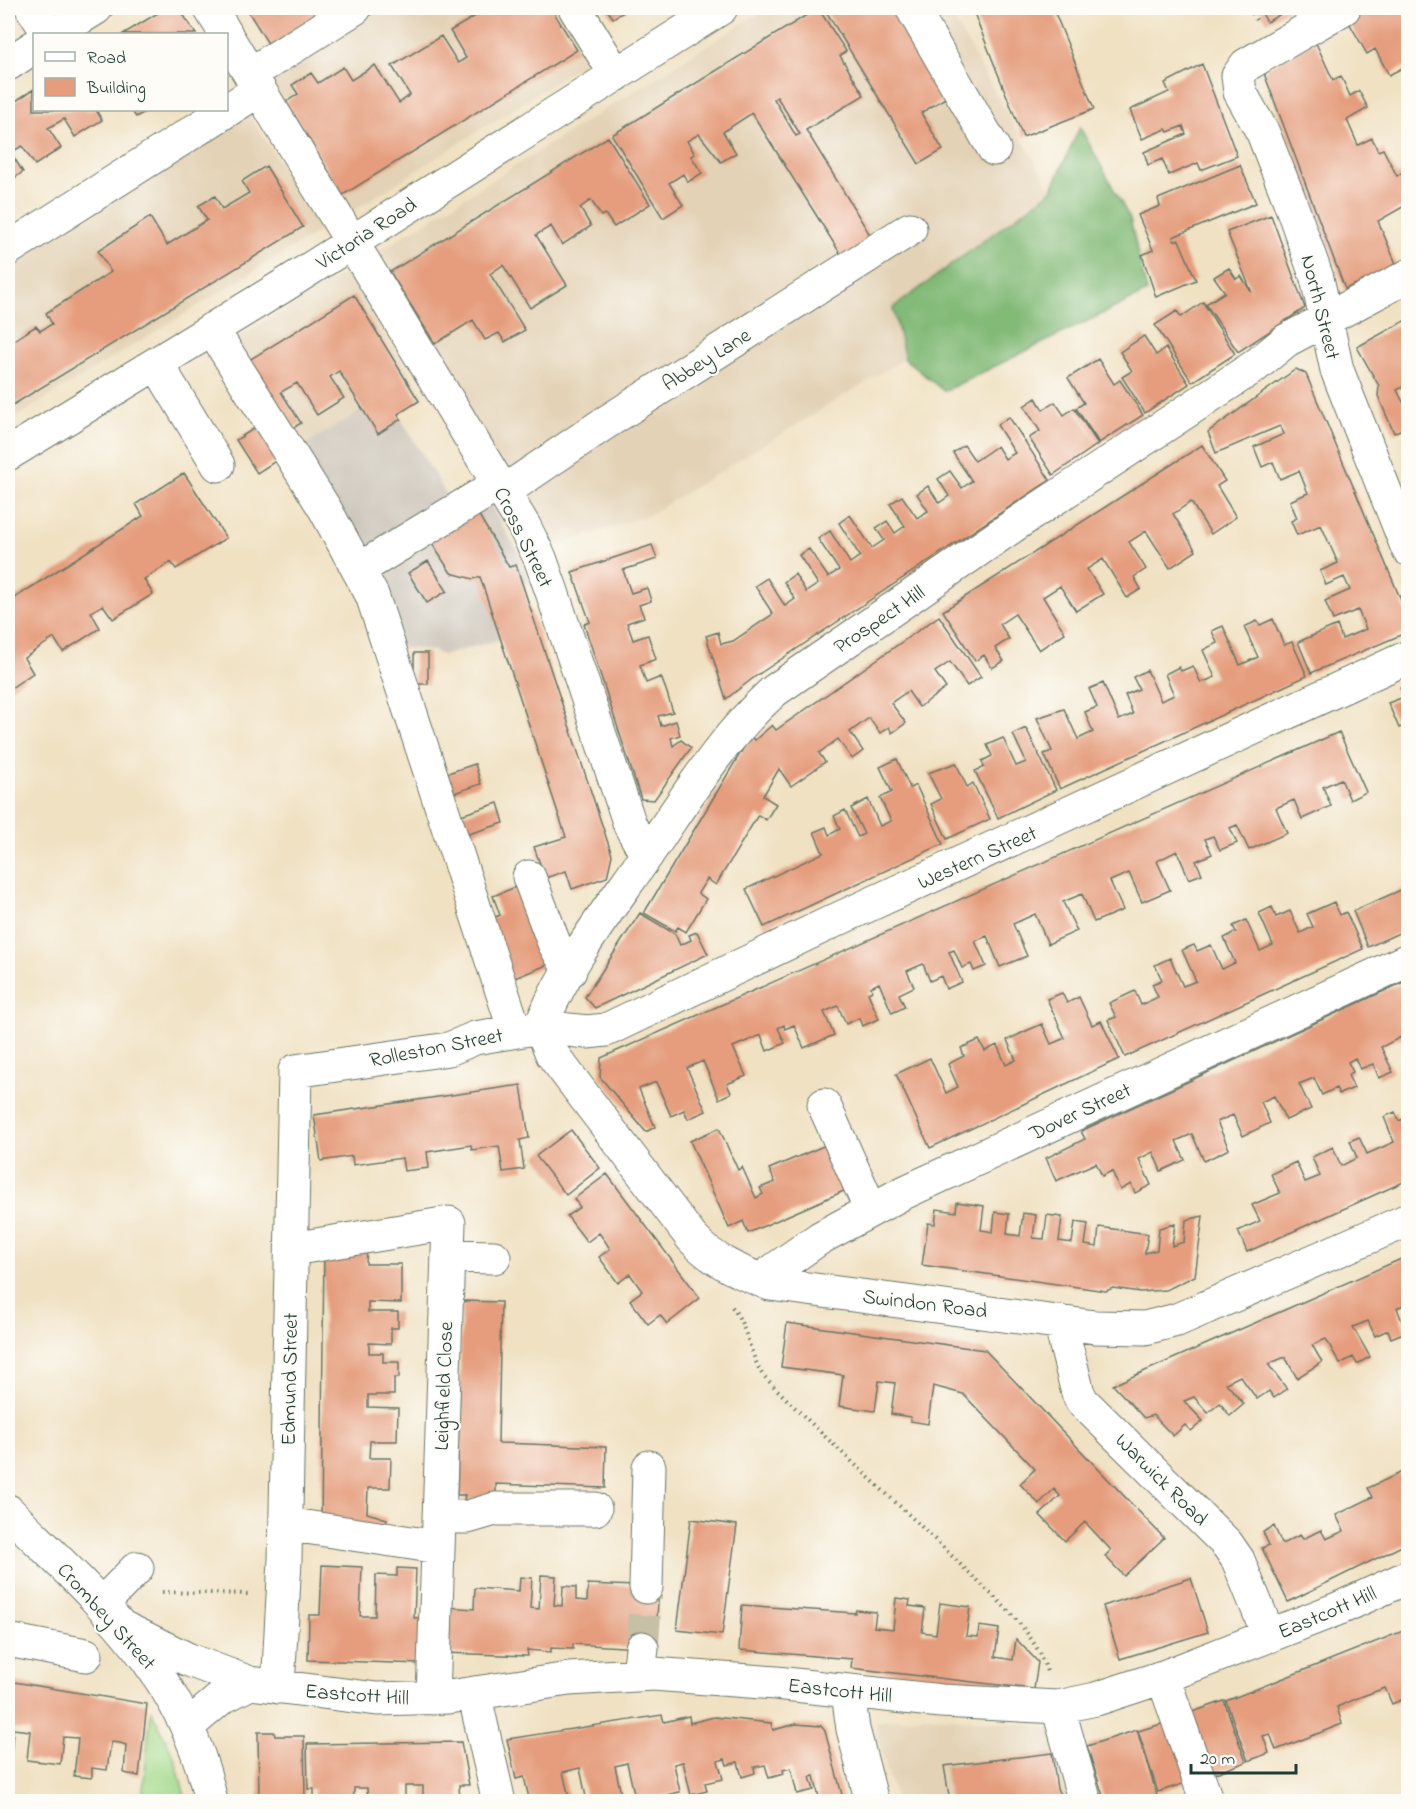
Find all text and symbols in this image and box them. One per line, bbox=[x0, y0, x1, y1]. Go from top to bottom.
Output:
legend bbox=[33, 33, 228, 111]
text: Road bbox=[87, 46, 126, 72]
text: Building bbox=[86, 76, 146, 103]
street label: Victoria Road bbox=[310, 191, 423, 279]
street label: North Street bbox=[1292, 252, 1347, 363]
street label: Abbey Lane bbox=[657, 321, 759, 402]
street label: Cross Street bbox=[485, 483, 559, 593]
street label: Prospect Hill bbox=[828, 579, 932, 662]
street label: Western Street bbox=[913, 819, 1042, 899]
street label: Rolleston Street bbox=[367, 1021, 506, 1077]
street label: Dover Street bbox=[1024, 1076, 1137, 1150]
street label: Swindon Road bbox=[861, 1282, 989, 1328]
street label: Edmund Street bbox=[275, 1312, 307, 1446]
street label: Leighfield Close bbox=[428, 1320, 464, 1451]
street label: Warwick Road bbox=[1107, 1427, 1214, 1534]
street label: Crombey Street bbox=[48, 1557, 162, 1679]
street label: Eastcott Hill bbox=[1274, 1580, 1382, 1648]
street label: Eastcott Hill bbox=[786, 1672, 893, 1712]
street label: Eastcott Hill bbox=[304, 1677, 410, 1715]
scale bar bbox=[1191, 1737, 1296, 1775]
text: 20 m bbox=[1200, 1747, 1235, 1773]

